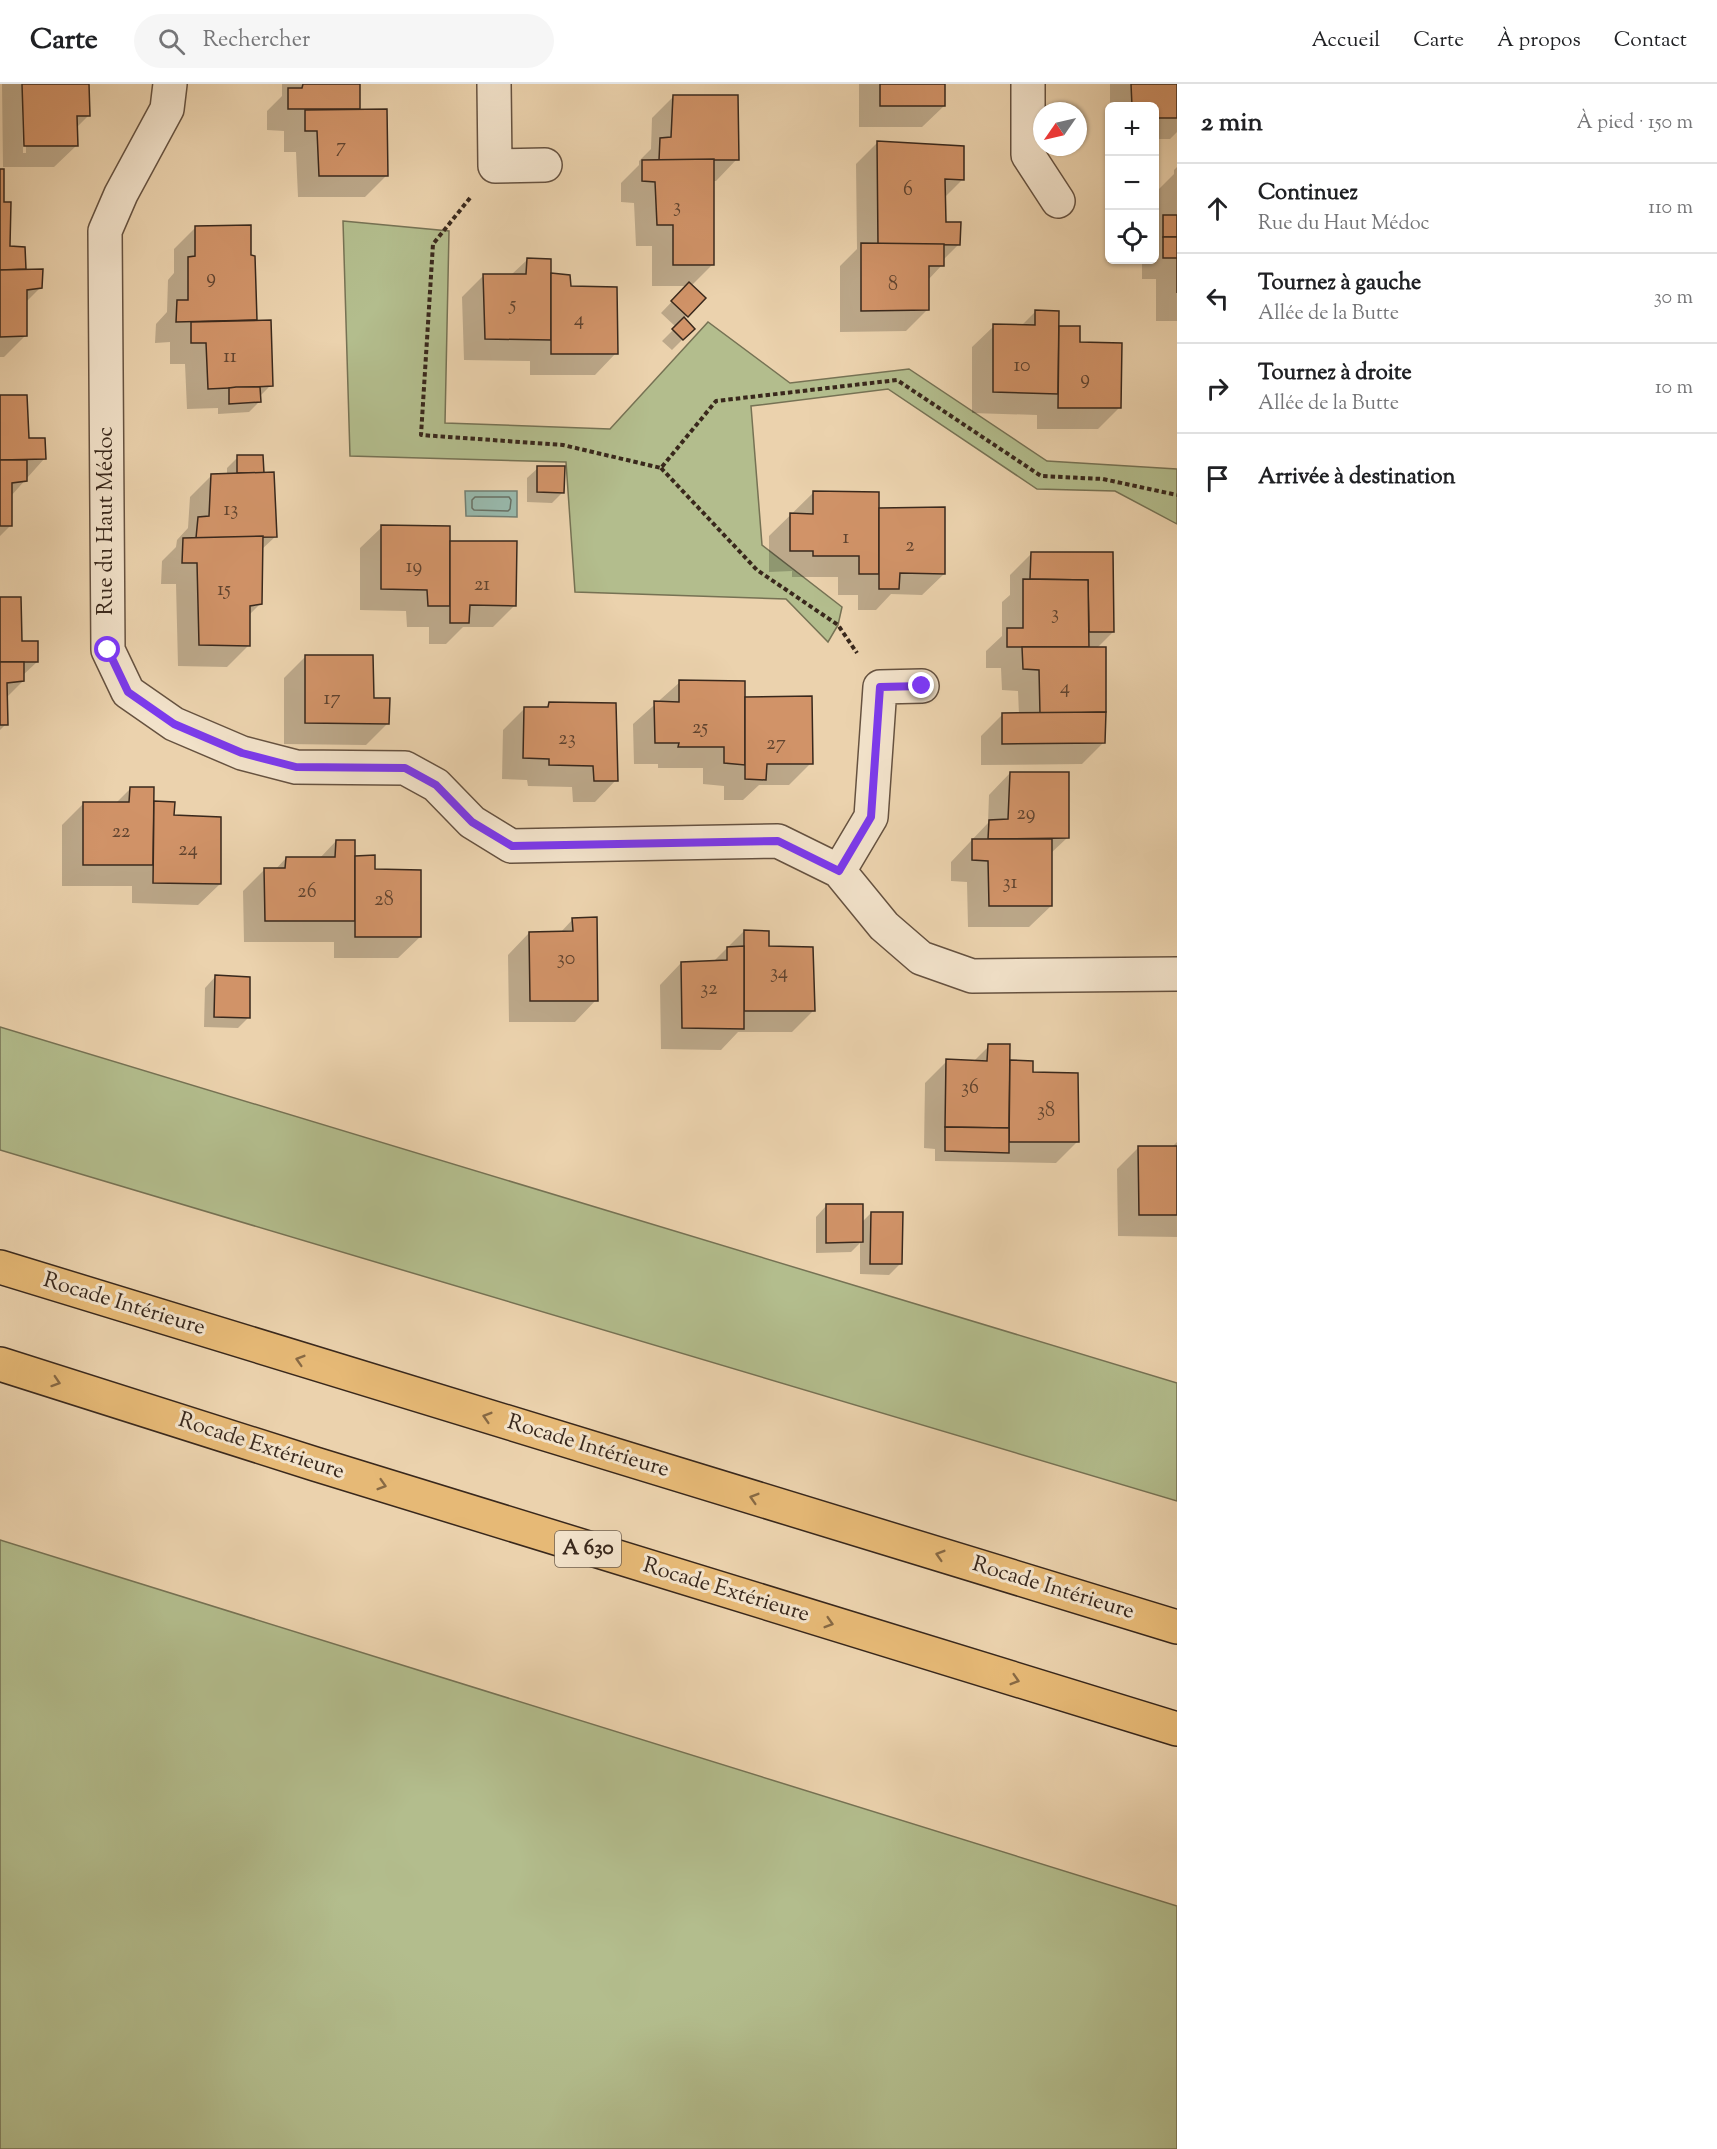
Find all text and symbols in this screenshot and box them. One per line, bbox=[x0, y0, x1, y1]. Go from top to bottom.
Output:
search box bbox=[134, 14, 554, 68]
text: Carte bbox=[30, 21, 98, 61]
icon: search bbox=[155, 25, 188, 58]
text: Rechercher bbox=[203, 25, 310, 57]
text: Accueil bbox=[1312, 26, 1380, 56]
text: Carte bbox=[1413, 26, 1464, 56]
text: À propos bbox=[1497, 26, 1581, 56]
text: Contact bbox=[1614, 26, 1687, 56]
north arrow bbox=[1033, 102, 1087, 156]
map controls bbox=[1105, 102, 1159, 264]
button: + bbox=[1105, 102, 1159, 156]
text: 2 min bbox=[1201, 105, 1263, 142]
text: À pied · 150 m bbox=[1577, 109, 1693, 138]
house number: 7 bbox=[336, 133, 346, 162]
button: − bbox=[1105, 156, 1159, 210]
house number: 6 bbox=[903, 176, 913, 205]
text: Continuez bbox=[1258, 178, 1358, 210]
icon: ahead bbox=[1201, 192, 1234, 225]
house number: 3 bbox=[673, 193, 681, 222]
text: 110 m bbox=[1648, 194, 1693, 223]
button: locate bbox=[1105, 210, 1159, 264]
text: Rue du Haut Médoc bbox=[1258, 210, 1430, 239]
house number: 9 bbox=[206, 264, 216, 293]
text: Tournez à gauche bbox=[1258, 268, 1421, 300]
house number: 8 bbox=[888, 271, 898, 300]
icon: left bbox=[1201, 282, 1234, 315]
text: 30 m bbox=[1654, 284, 1693, 313]
house number: 5 bbox=[509, 291, 517, 320]
text: Allée de la Butte bbox=[1258, 300, 1399, 329]
house number: 4 bbox=[574, 306, 584, 335]
house number: 11 bbox=[223, 343, 237, 372]
house number: 10 bbox=[1013, 352, 1031, 381]
text: Tournez à droite bbox=[1258, 358, 1412, 390]
house number: 9 bbox=[1080, 365, 1090, 394]
icon: right bbox=[1201, 372, 1234, 405]
text: 10 m bbox=[1655, 374, 1693, 403]
text: Allée de la Butte bbox=[1258, 390, 1399, 419]
street label: Rue du Haut Médoc bbox=[91, 427, 123, 615]
icon: arrive bbox=[1201, 462, 1234, 495]
text: Arrivée à destination bbox=[1258, 462, 1455, 494]
house number: 13 bbox=[224, 496, 238, 525]
house number: 1 bbox=[843, 524, 850, 553]
house number: 2 bbox=[905, 532, 915, 561]
house number: 19 bbox=[406, 553, 422, 582]
house number: 21 bbox=[474, 571, 490, 600]
house number: 15 bbox=[217, 576, 231, 605]
house number: 3 bbox=[1051, 600, 1059, 629]
route start bbox=[94, 636, 120, 662]
route end bbox=[908, 672, 934, 698]
house number: 4 bbox=[1060, 674, 1070, 703]
house number: 17 bbox=[324, 685, 340, 714]
house number: 25 bbox=[692, 714, 708, 743]
house number: 23 bbox=[558, 725, 576, 754]
house number: 27 bbox=[766, 730, 786, 759]
house number: 29 bbox=[1016, 800, 1036, 829]
house number: 22 bbox=[112, 818, 130, 847]
house number: 24 bbox=[178, 836, 198, 865]
house number: 31 bbox=[1003, 869, 1018, 898]
house number: 26 bbox=[297, 878, 317, 907]
house number: 28 bbox=[374, 886, 394, 915]
house number: 30 bbox=[557, 945, 575, 974]
house number: 34 bbox=[770, 959, 788, 988]
house number: 32 bbox=[700, 975, 718, 1004]
house number: 36 bbox=[961, 1074, 979, 1103]
house number: 38 bbox=[1037, 1097, 1055, 1126]
street label: Rocade Intérieure bbox=[39, 1265, 209, 1345]
one-way arrow bbox=[295, 1355, 306, 1367]
one-way arrow bbox=[50, 1375, 61, 1387]
street label: Rocade Extérieure bbox=[174, 1405, 348, 1489]
street label: Rocade Intérieure bbox=[503, 1407, 673, 1487]
one-way arrow bbox=[482, 1411, 493, 1424]
one-way arrow bbox=[376, 1478, 387, 1490]
one-way arrow bbox=[749, 1493, 760, 1505]
road number: A 630 bbox=[555, 1531, 621, 1567]
street label: Rocade Intérieure bbox=[968, 1549, 1138, 1629]
street label: Rocade Extérieure bbox=[639, 1550, 813, 1632]
one-way arrow bbox=[935, 1550, 946, 1562]
one-way arrow bbox=[823, 1616, 834, 1628]
one-way arrow bbox=[1009, 1673, 1020, 1685]

